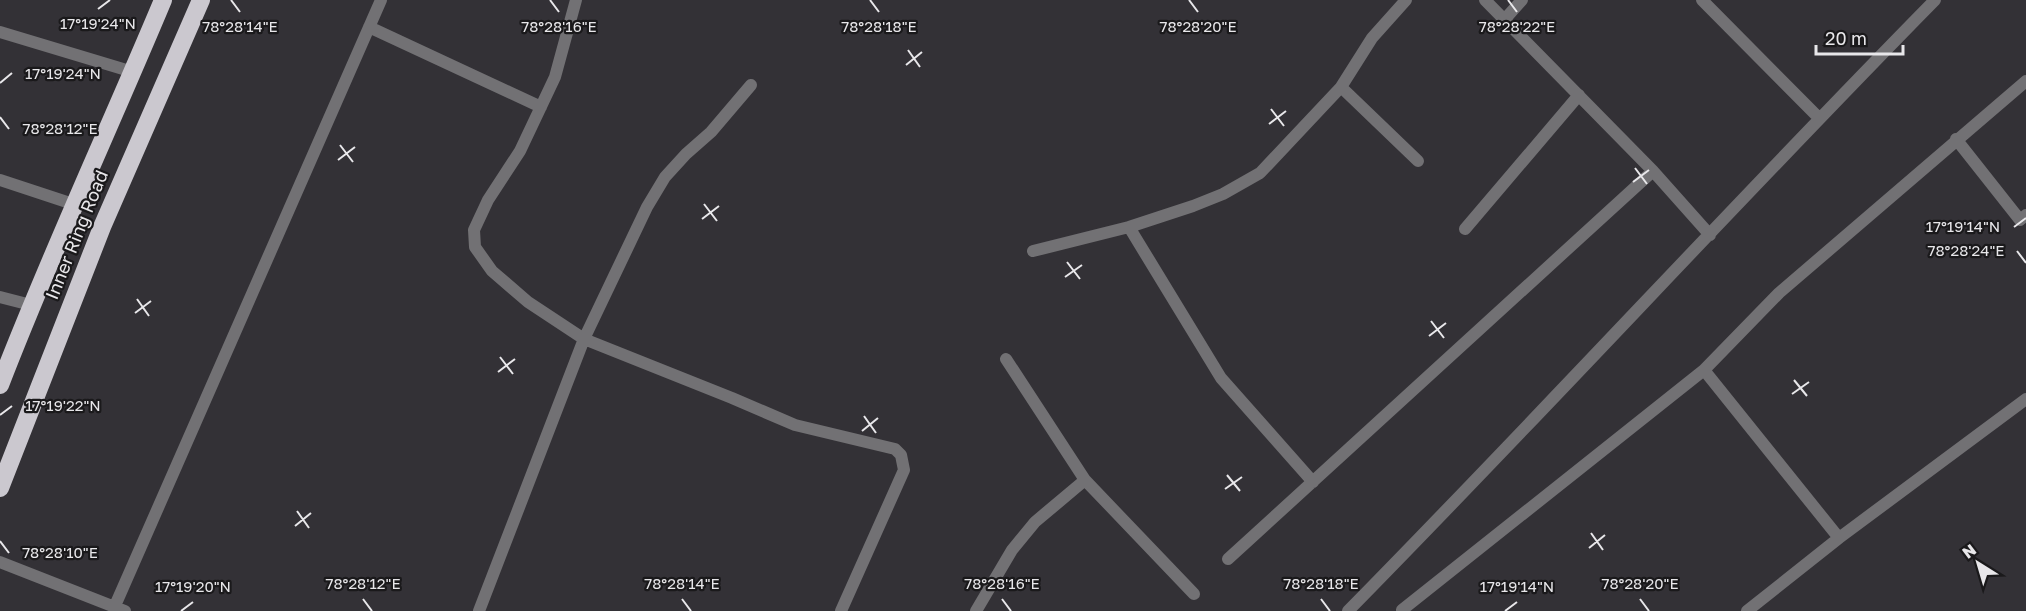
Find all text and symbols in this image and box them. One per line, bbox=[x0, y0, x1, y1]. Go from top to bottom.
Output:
text: 17°19'24"N bbox=[60, 14, 136, 32]
text: 78°28'14"E bbox=[202, 17, 278, 35]
text: 78°28'16"E bbox=[521, 17, 597, 35]
text: 78°28'18"E bbox=[841, 17, 917, 35]
text: 78°28'20"E bbox=[1159, 17, 1237, 35]
text: 78°28'22"E bbox=[1479, 17, 1555, 35]
scale bar bbox=[1816, 18, 1903, 56]
text: 20 m bbox=[1825, 27, 1867, 49]
text: 17°19'24"N bbox=[25, 64, 101, 82]
text: 78°28'12"E bbox=[22, 119, 98, 137]
street label: Inner Ring Road bbox=[40, 167, 112, 303]
text: 17°19'14"N bbox=[1926, 217, 2000, 235]
text: 78°28'24"E bbox=[1928, 241, 2004, 259]
text: 17°19'22"N bbox=[25, 396, 101, 414]
north arrow bbox=[1948, 533, 2008, 593]
text: N bbox=[1958, 539, 1980, 563]
text: 78°28'10"E bbox=[22, 543, 98, 561]
text: 78°28'12"E bbox=[325, 574, 401, 592]
text: 78°28'14"E bbox=[644, 574, 720, 592]
text: 78°28'16"E bbox=[964, 574, 1040, 592]
text: 78°28'18"E bbox=[1283, 574, 1359, 592]
text: 78°28'20"E bbox=[1601, 574, 1679, 592]
text: 17°19'20"N bbox=[155, 577, 231, 595]
text: 17°19'14"N bbox=[1480, 577, 1554, 595]

